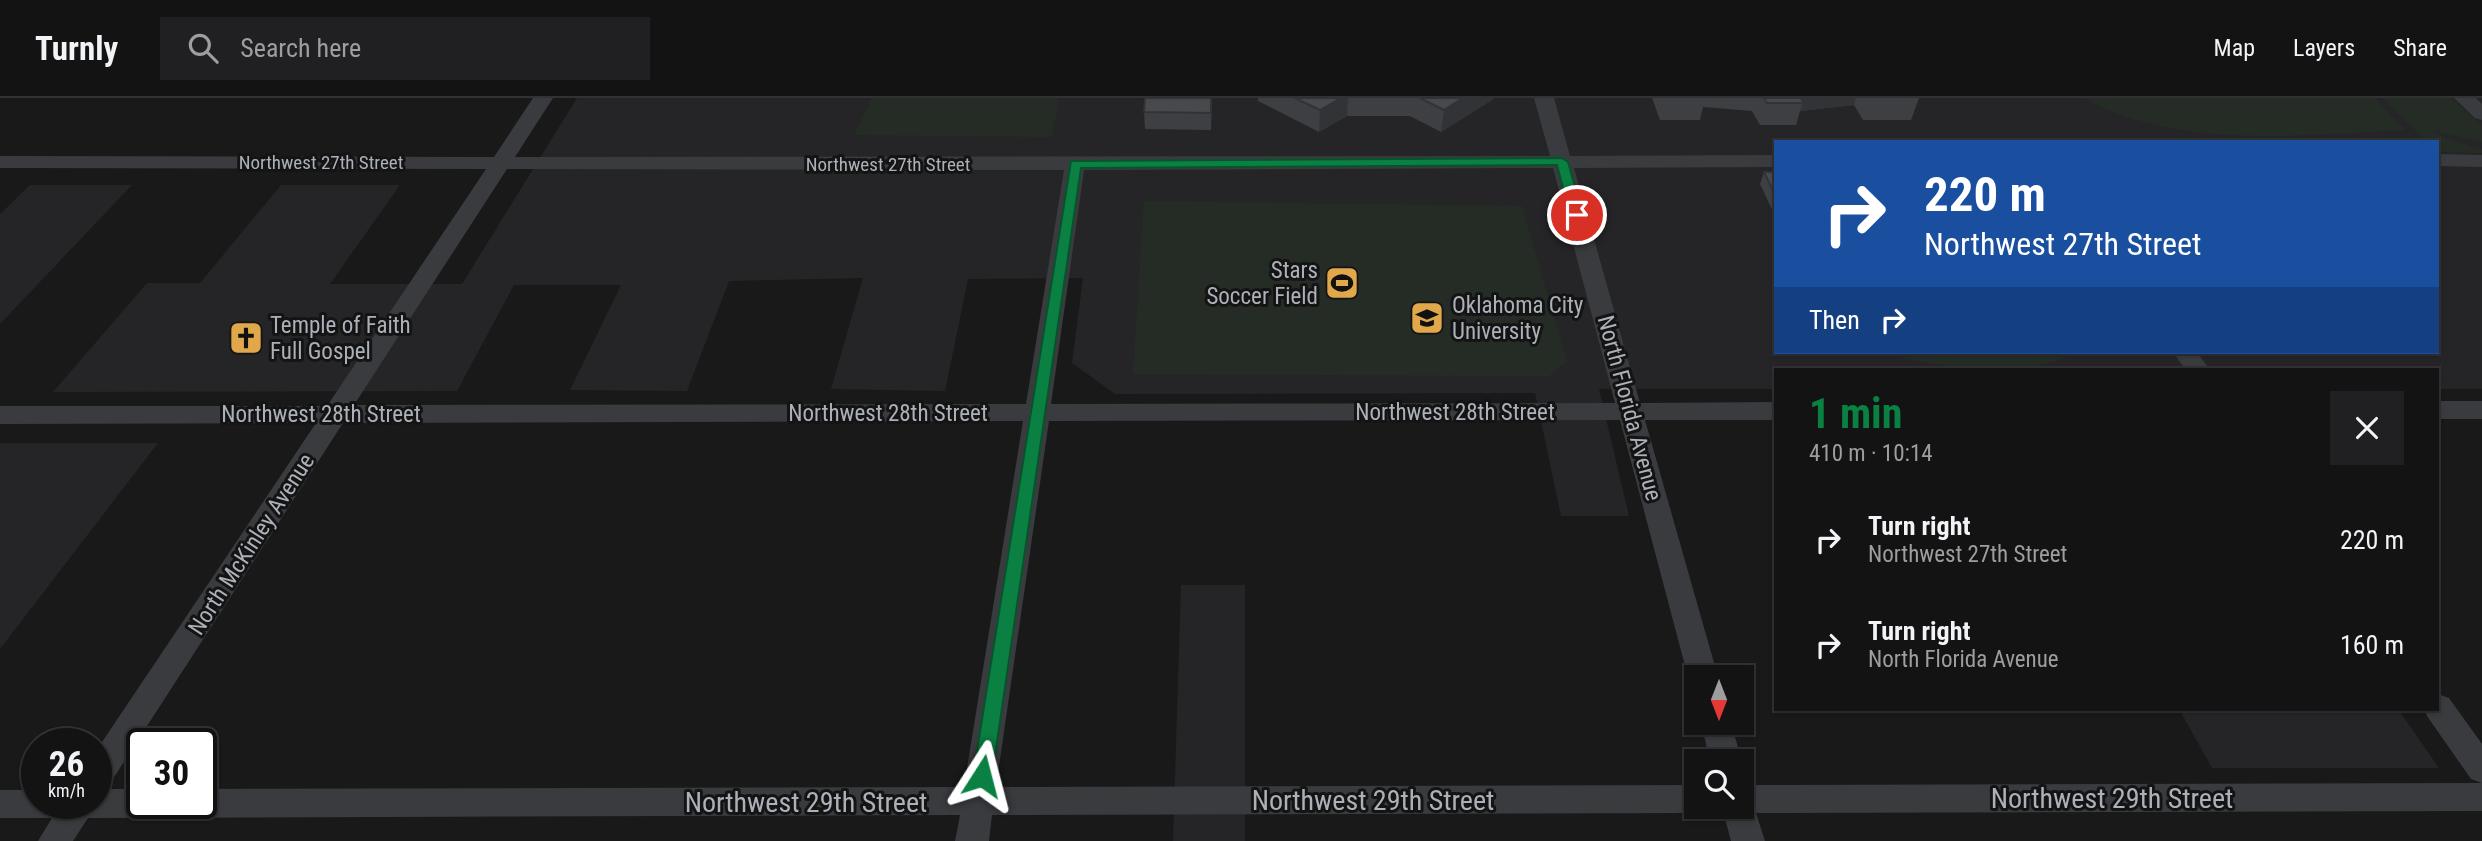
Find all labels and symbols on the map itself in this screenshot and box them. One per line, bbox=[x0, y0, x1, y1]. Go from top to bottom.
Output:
street label: Northwest 27th Street bbox=[239, 151, 403, 174]
street label: Northwest 27th Street bbox=[806, 153, 970, 176]
pin bbox=[1547, 185, 1607, 245]
place label: Stars Soccer Field bbox=[1206, 257, 1318, 310]
sports icon: Stars Soccer Field bbox=[1323, 264, 1361, 302]
place label: Oklahoma City University bbox=[1452, 292, 1584, 345]
school or university icon: Oklahoma City University bbox=[1408, 299, 1446, 337]
place label: Temple of Faith Full Gospel bbox=[270, 312, 411, 365]
street label: North Florida Avenue bbox=[1592, 313, 1667, 504]
church icon: Temple of Faith Full Gospel bbox=[227, 319, 265, 357]
street label: Northwest 28th Street bbox=[1355, 399, 1555, 426]
street label: Northwest 28th Street bbox=[788, 400, 988, 427]
street label: Northwest 28th Street bbox=[221, 401, 421, 428]
street label: North McKinley Avenue bbox=[183, 449, 320, 640]
north arrow bbox=[1684, 665, 1754, 735]
speed limit sign: 30 bbox=[126, 728, 217, 819]
position arrow bbox=[945, 739, 1019, 813]
street label: Northwest 29th Street bbox=[1991, 782, 2233, 815]
street label: Northwest 29th Street bbox=[1252, 784, 1494, 817]
street label: Northwest 29th Street bbox=[685, 786, 927, 819]

